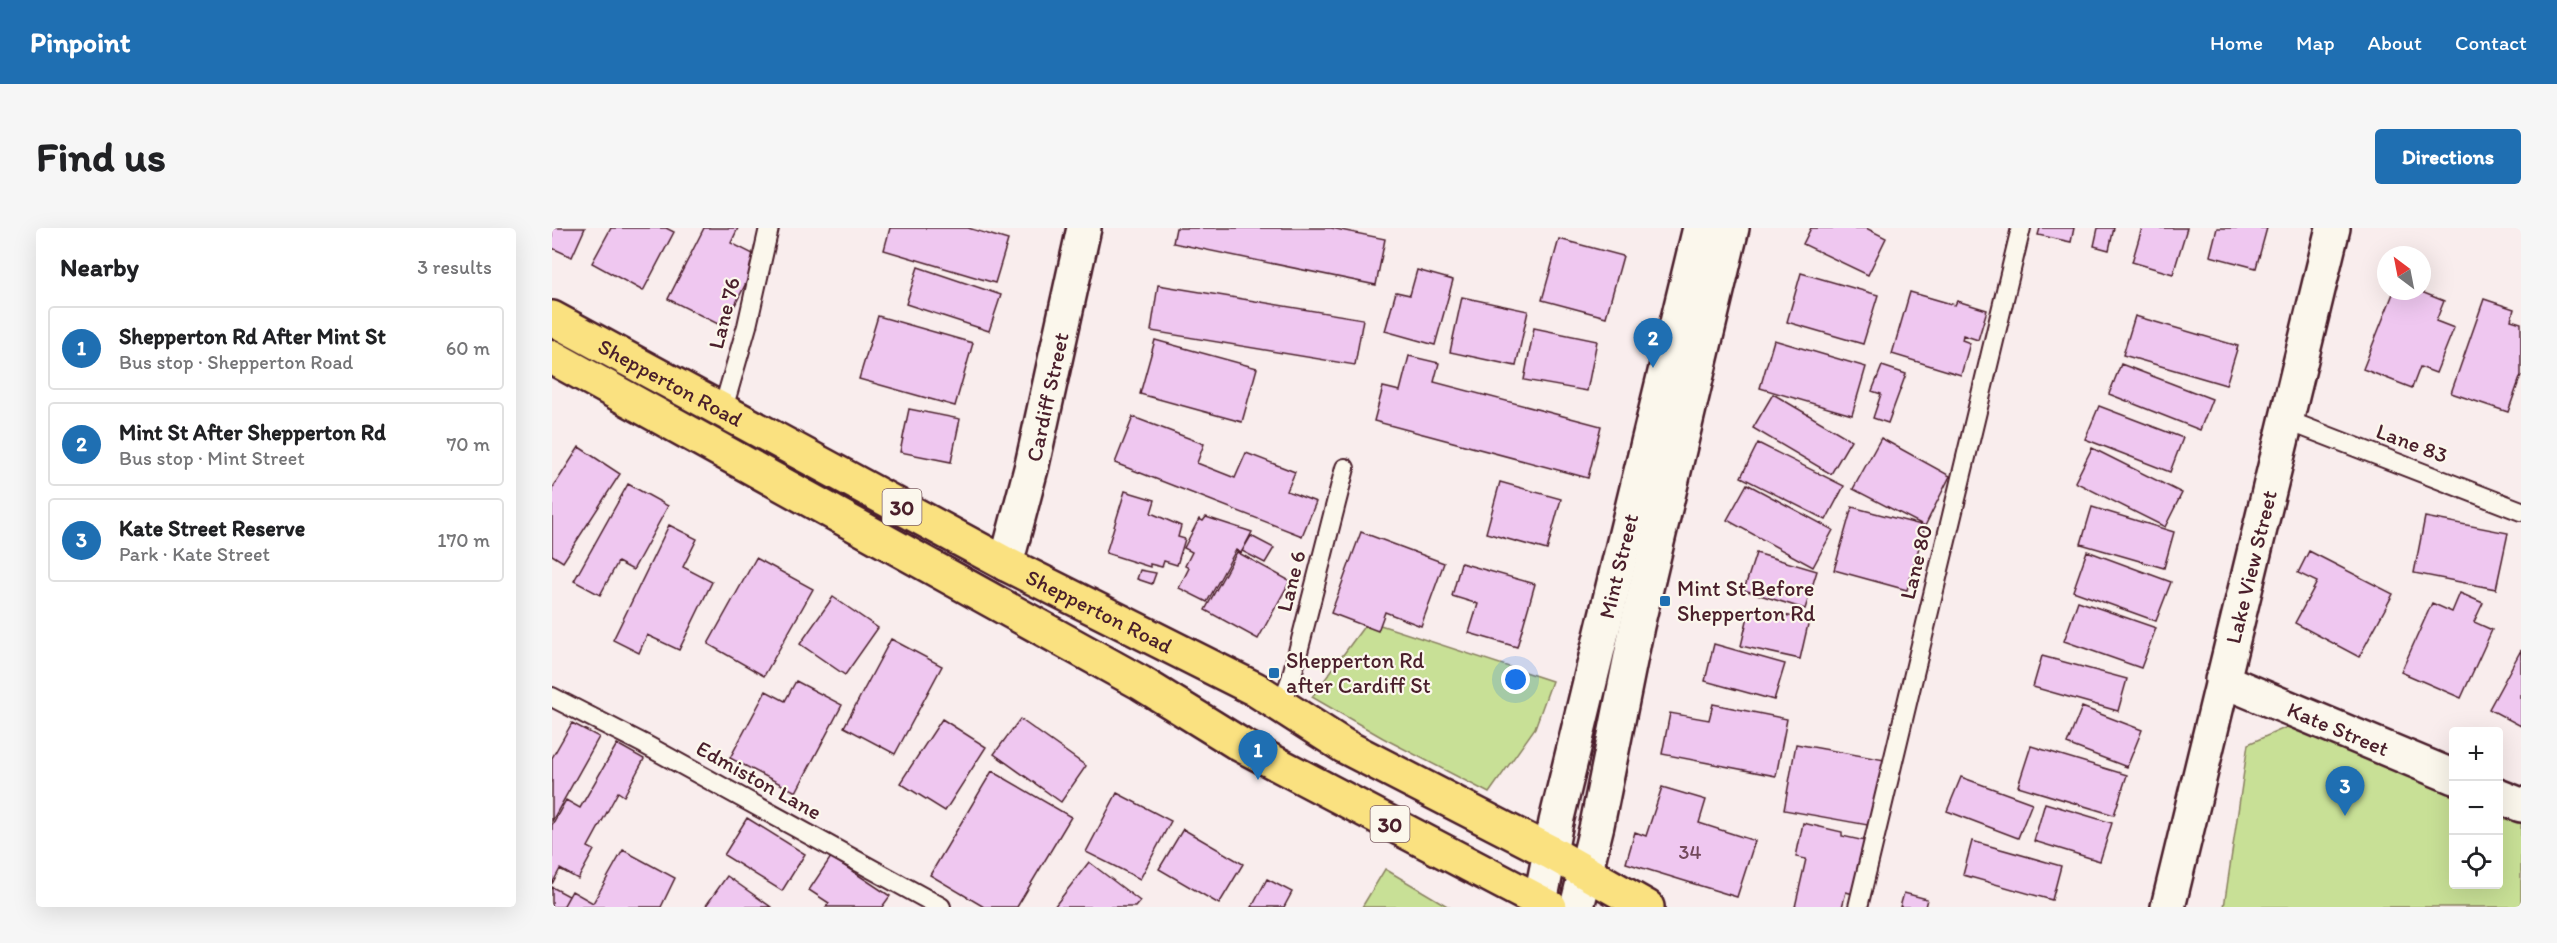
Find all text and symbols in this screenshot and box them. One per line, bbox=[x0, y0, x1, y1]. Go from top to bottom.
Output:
text: Pinpoint bbox=[30, 25, 131, 59]
text: Home bbox=[2210, 30, 2263, 55]
text: Map bbox=[2296, 30, 2335, 55]
text: About bbox=[2368, 30, 2422, 55]
text: Contact bbox=[2455, 30, 2527, 55]
button: Directions bbox=[2375, 129, 2521, 184]
text: Find us bbox=[36, 131, 166, 182]
north arrow bbox=[2377, 246, 2431, 300]
text: Nearby bbox=[60, 251, 139, 283]
text: 3 results bbox=[417, 255, 492, 279]
street label: Lane 76 bbox=[702, 274, 746, 352]
pin: 2 bbox=[1634, 318, 1672, 368]
text: Shepperton Rd After Mint St bbox=[119, 323, 386, 350]
street label: Cardiff Street bbox=[1020, 330, 1074, 464]
street label: Shepperton Road bbox=[594, 332, 748, 432]
text: 1 bbox=[77, 336, 86, 360]
text: 60 m bbox=[446, 336, 490, 360]
text: Bus stop · Shepperton Road bbox=[119, 350, 353, 374]
street label: Lane 83 bbox=[2372, 417, 2452, 469]
text: Mint St After Shepperton Rd bbox=[119, 419, 386, 446]
text: 2 bbox=[76, 432, 87, 456]
text: 70 m bbox=[446, 432, 490, 456]
text: Bus stop · Mint Street bbox=[119, 446, 305, 470]
street label: Lake View Street bbox=[2219, 487, 2282, 646]
road number: 30 bbox=[882, 489, 922, 525]
street label: Mint Street bbox=[1592, 511, 1644, 621]
text: Kate Street Reserve bbox=[119, 515, 305, 542]
street label: Lane 80 bbox=[1894, 522, 1938, 602]
text: 3 bbox=[76, 528, 87, 552]
text: 170 m bbox=[437, 528, 490, 552]
text: Park · Kate Street bbox=[119, 542, 270, 566]
street label: Lane 6 bbox=[1270, 548, 1312, 614]
street label: Shepperton Road bbox=[1022, 563, 1177, 659]
place label: Mint St Before Shepperton Rd bbox=[1677, 575, 1816, 627]
marker: Mint St Before Shepperton Rd bbox=[1658, 594, 1672, 608]
place label: Shepperton Rd after Cardiff St bbox=[1286, 647, 1431, 699]
your location bbox=[1501, 665, 1530, 694]
marker: Shepperton Rd after Cardiff St bbox=[1267, 666, 1281, 680]
street label: Kate Street bbox=[2283, 695, 2393, 762]
map controls bbox=[2449, 727, 2503, 889]
button: + bbox=[2449, 727, 2503, 781]
pin: 1 bbox=[1238, 730, 1278, 780]
street label: Edmiston Lane bbox=[692, 734, 826, 826]
pin: 3 bbox=[2326, 766, 2364, 816]
button: − bbox=[2449, 781, 2503, 835]
road number: 30 bbox=[1370, 806, 1410, 842]
button: locate bbox=[2449, 835, 2503, 889]
house number: 34 bbox=[1679, 840, 1701, 864]

